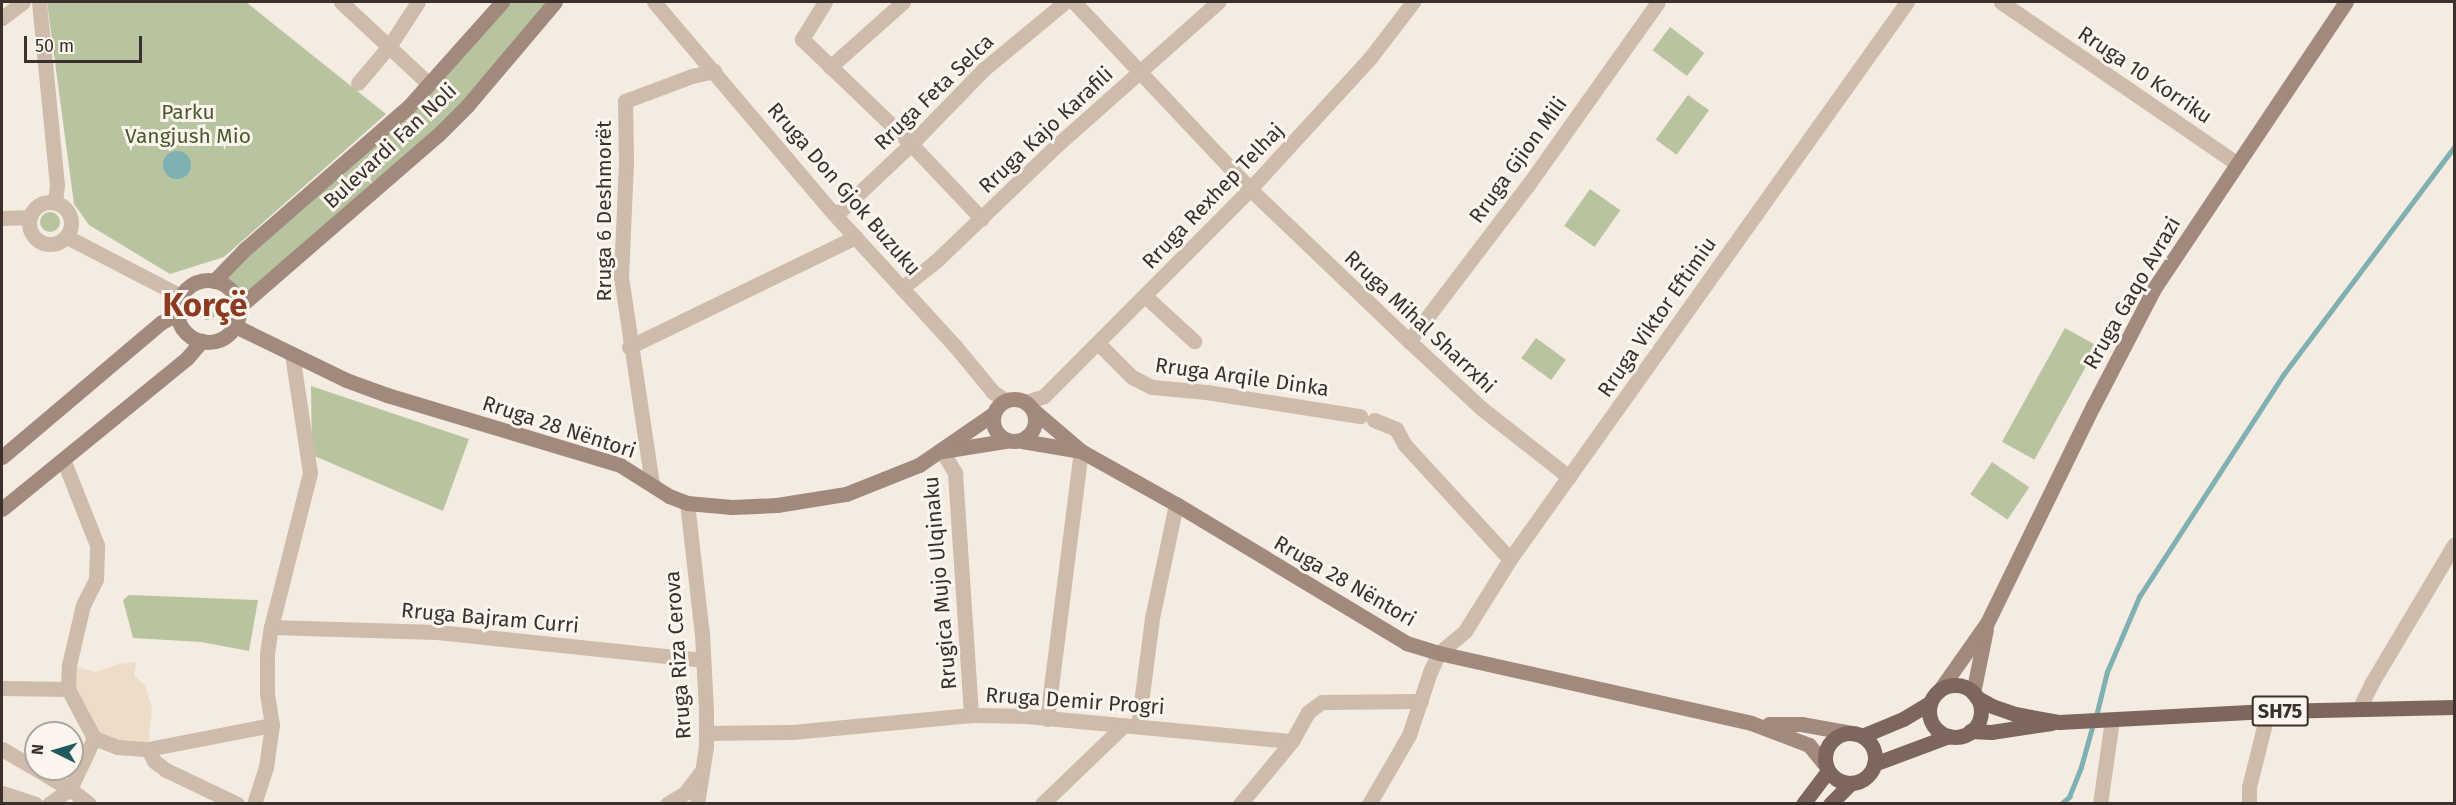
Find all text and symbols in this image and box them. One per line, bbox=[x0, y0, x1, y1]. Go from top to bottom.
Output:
street label: Rruga 10 Korriku bbox=[2073, 21, 2217, 129]
scale bar bbox=[27, 24, 146, 62]
street label: Rruga Feta Selca bbox=[869, 29, 999, 155]
text: 50 m bbox=[35, 35, 74, 57]
street label: Rruga Kajo Karafili bbox=[974, 61, 1118, 199]
street label: Bulevardi Fan Noli bbox=[318, 78, 462, 214]
street label: Rruga Gjion Mili bbox=[1464, 92, 1572, 228]
street label: Rruga Don Gjok Buzuku bbox=[762, 97, 926, 281]
park label: Parku Vangjush Mio bbox=[125, 99, 251, 149]
street label: Rruga Rexhep Telhaj bbox=[1137, 118, 1289, 274]
street label: Rruga 6 Deshmorët bbox=[591, 120, 617, 302]
street label: Rruga Gaqo Avrazi bbox=[2078, 212, 2186, 374]
street label: Rruga Viktor Eftimiu bbox=[1592, 232, 1722, 402]
street label: Rruga Mihal Sharrxhi bbox=[1339, 245, 1501, 399]
district label: Korçë bbox=[162, 286, 248, 326]
street label: Rruga Arqile Dinka bbox=[1153, 352, 1331, 402]
street label: Rruga 28 Nëntori bbox=[479, 390, 639, 464]
street label: Rrugica Mujo Ulqinaku bbox=[918, 475, 962, 691]
street label: Rruga 28 Nëntori bbox=[1270, 530, 1420, 632]
street label: Rruga Riza Cerova bbox=[660, 570, 696, 740]
street label: Rruga Bajram Curri bbox=[400, 598, 580, 638]
street label: Rruga Demir Progri bbox=[985, 682, 1165, 720]
road number: SH75 bbox=[2252, 694, 2308, 728]
north arrow bbox=[24, 721, 84, 781]
text: N bbox=[28, 743, 47, 756]

